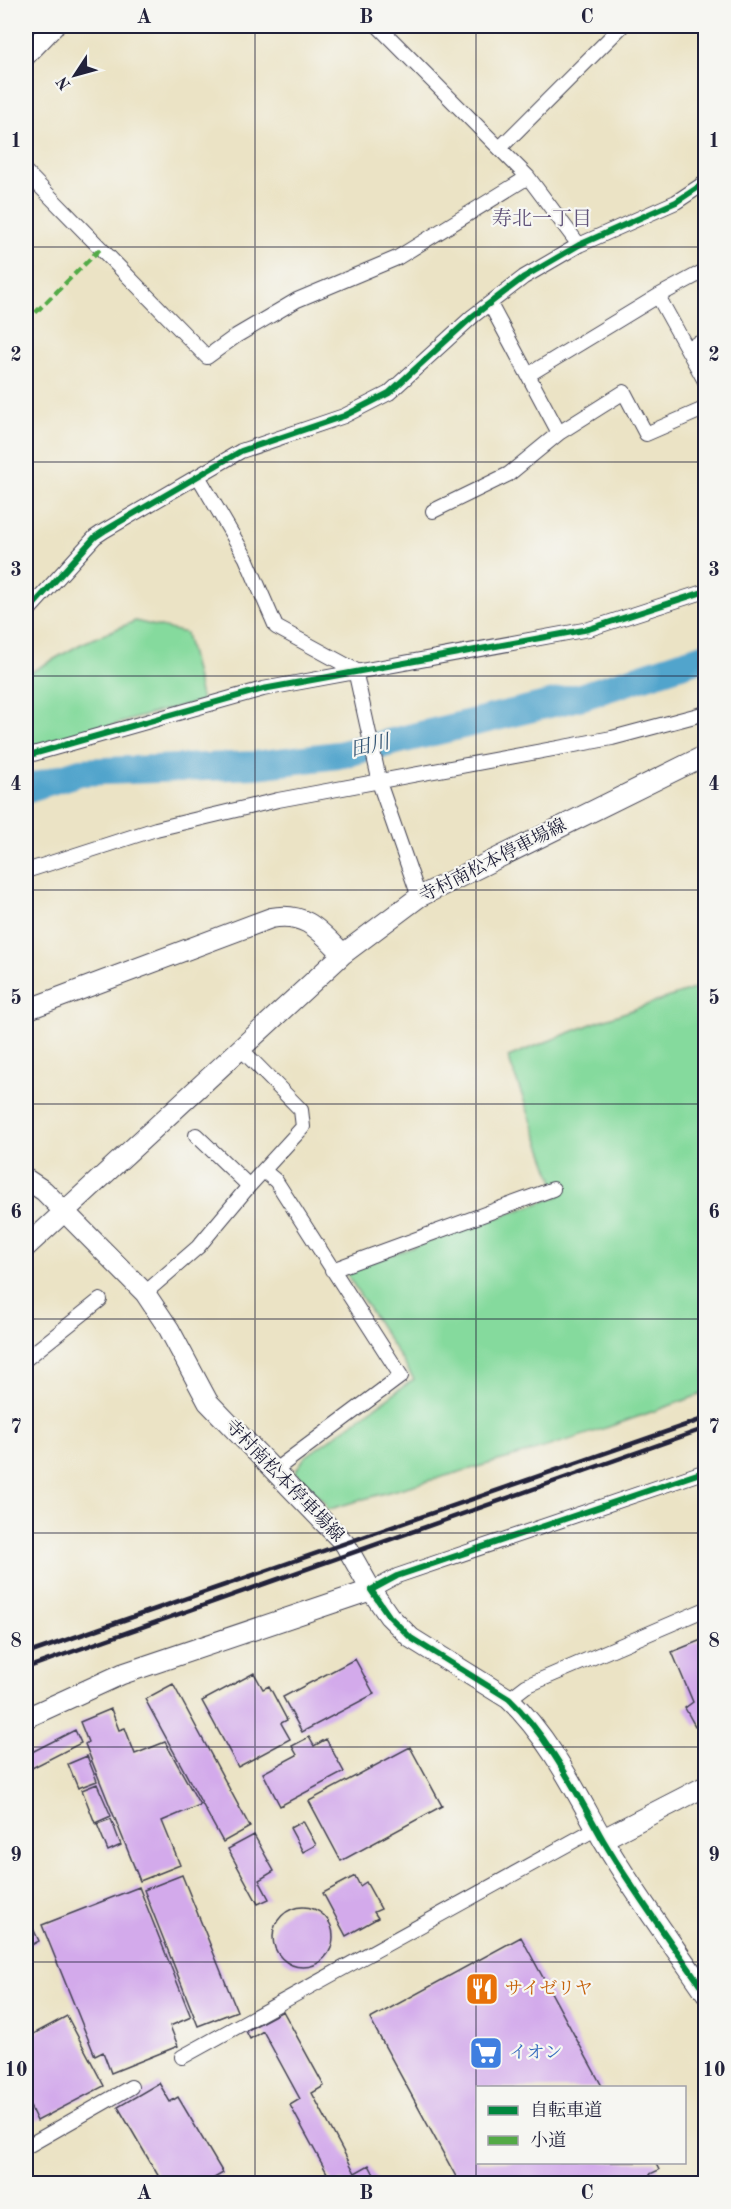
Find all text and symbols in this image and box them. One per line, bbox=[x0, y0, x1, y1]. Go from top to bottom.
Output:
text: A bbox=[136, 8, 152, 28]
text: B bbox=[359, 8, 373, 28]
text: C bbox=[580, 8, 594, 28]
north arrow bbox=[45, 45, 105, 105]
text: N bbox=[54, 72, 75, 92]
text: 1 bbox=[10, 132, 22, 152]
text: 1 bbox=[708, 132, 720, 152]
district label: 寿北一丁目 bbox=[492, 207, 592, 230]
text: 2 bbox=[10, 346, 22, 366]
text: 2 bbox=[708, 346, 720, 366]
text: 3 bbox=[10, 561, 22, 581]
text: 3 bbox=[708, 561, 720, 581]
water label: 田川 bbox=[348, 731, 394, 761]
text: 4 bbox=[10, 775, 22, 795]
text: 4 bbox=[708, 775, 720, 795]
street label: 寺村南松本停車場線 bbox=[416, 814, 569, 906]
text: 5 bbox=[10, 988, 22, 1009]
text: 5 bbox=[708, 988, 720, 1009]
text: 6 bbox=[10, 1203, 22, 1223]
text: 6 bbox=[708, 1203, 720, 1223]
street label: 寺村南松本停車場線 bbox=[221, 1415, 348, 1546]
text: 7 bbox=[10, 1418, 22, 1438]
text: 7 bbox=[708, 1418, 720, 1438]
text: 8 bbox=[10, 1632, 22, 1652]
text: 8 bbox=[708, 1632, 720, 1652]
text: 9 bbox=[10, 1846, 22, 1866]
text: 9 bbox=[708, 1846, 720, 1866]
restaurant icon: サイゼリヤ bbox=[464, 1971, 500, 2007]
place label: サイゼリヤ bbox=[505, 1979, 593, 1998]
supermarket icon: イオン bbox=[468, 2035, 504, 2071]
place label: イオン bbox=[509, 2044, 562, 2062]
text: 10 bbox=[4, 2061, 28, 2081]
text: 10 bbox=[702, 2061, 726, 2081]
legend bbox=[476, 2086, 686, 2164]
text: 自転車道 bbox=[530, 2100, 602, 2120]
text: 小道 bbox=[530, 2130, 566, 2150]
text: A bbox=[136, 2184, 152, 2204]
text: B bbox=[359, 2184, 373, 2204]
text: C bbox=[580, 2184, 594, 2204]

